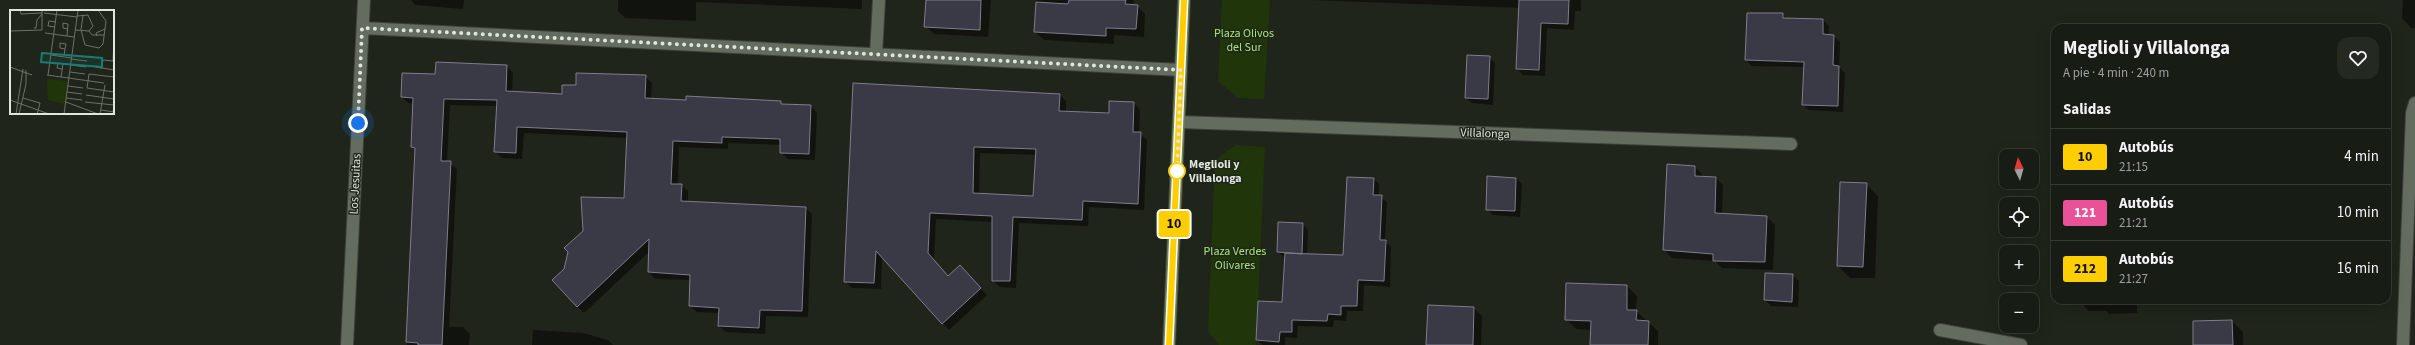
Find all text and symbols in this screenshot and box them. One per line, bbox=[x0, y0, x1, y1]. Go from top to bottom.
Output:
inset map bbox=[10, 10, 114, 114]
park label: Plaza Olivos del Sur bbox=[1214, 25, 1274, 56]
text: Meglioli y Villalonga bbox=[2063, 35, 2230, 62]
button: heart bbox=[2337, 37, 2379, 79]
text: A pie · 4 min · 240 m bbox=[2063, 64, 2169, 82]
text: Salidas bbox=[2063, 99, 2111, 120]
your location bbox=[348, 113, 368, 133]
street label: Villalonga bbox=[1460, 124, 1510, 143]
text: Autobús bbox=[2119, 137, 2174, 158]
text: 4 min bbox=[2344, 146, 2379, 167]
text: 10 bbox=[2078, 147, 2092, 167]
north arrow bbox=[1999, 149, 2039, 189]
map controls bbox=[1999, 149, 2039, 333]
street label: Los Jesuitas bbox=[345, 153, 366, 215]
place label: Meglioli y Villalonga bbox=[1188, 156, 1242, 187]
text: 21:15 bbox=[2119, 158, 2148, 176]
marker: Meglioli y Villalonga bbox=[1168, 162, 1186, 180]
text: Autobús bbox=[2119, 193, 2174, 214]
button: locate bbox=[1999, 197, 2039, 237]
text: 10 min bbox=[2337, 202, 2379, 223]
text: 121 bbox=[2074, 203, 2096, 223]
line badge: 10 bbox=[1156, 211, 1192, 237]
text: 10 bbox=[1167, 214, 1181, 234]
text: 21:21 bbox=[2119, 214, 2148, 232]
park label: Plaza Verdes Olivares bbox=[1204, 243, 1266, 274]
button: + bbox=[1999, 245, 2039, 285]
text: Autobús bbox=[2119, 249, 2174, 270]
text: 16 min bbox=[2337, 258, 2379, 279]
text: 212 bbox=[2074, 259, 2096, 279]
text: 21:27 bbox=[2119, 270, 2148, 288]
button: − bbox=[1999, 293, 2039, 333]

